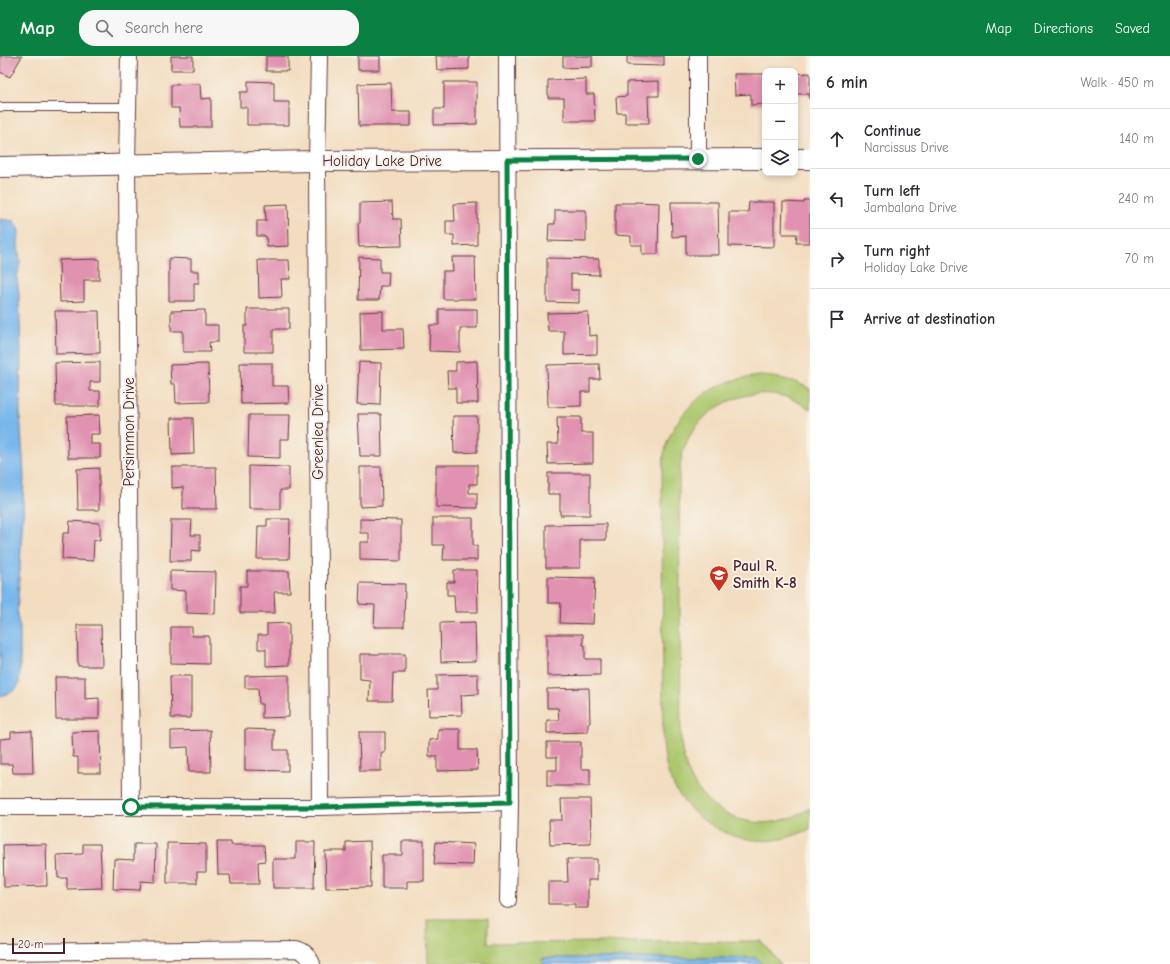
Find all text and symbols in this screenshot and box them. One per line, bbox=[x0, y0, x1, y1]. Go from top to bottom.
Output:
search box bbox=[79, 10, 359, 46]
text: Map bbox=[20, 17, 55, 39]
icon: search bbox=[93, 17, 115, 39]
text: Search here bbox=[125, 19, 203, 37]
text: Map bbox=[985, 20, 1012, 37]
text: Directions bbox=[1034, 20, 1093, 37]
text: Saved bbox=[1115, 20, 1150, 37]
map controls bbox=[762, 68, 798, 176]
button: + bbox=[762, 68, 798, 104]
text: 6 min bbox=[826, 73, 868, 92]
text: Walk · 450 m bbox=[1080, 75, 1154, 90]
button: − bbox=[762, 104, 798, 140]
text: Continue bbox=[864, 122, 921, 140]
icon: ahead bbox=[826, 128, 848, 150]
text: 140 m bbox=[1120, 131, 1154, 146]
button: layers bbox=[762, 140, 798, 176]
text: Narcissus Drive bbox=[864, 140, 948, 155]
route end bbox=[689, 150, 707, 168]
street label: Holiday Lake Drive bbox=[322, 152, 442, 170]
text: Turn left bbox=[864, 182, 920, 200]
icon: left bbox=[826, 188, 848, 210]
text: 240 m bbox=[1118, 191, 1154, 206]
text: Jambalana Drive bbox=[864, 200, 957, 215]
text: Turn right bbox=[864, 242, 930, 260]
icon: right bbox=[826, 248, 848, 270]
text: 70 m bbox=[1125, 251, 1154, 266]
text: Holiday Lake Drive bbox=[864, 260, 968, 275]
icon: arrive bbox=[826, 308, 848, 330]
text: Arrive at destination bbox=[864, 310, 995, 328]
street label: Persimmon Drive bbox=[120, 377, 138, 487]
street label: Greenlea Drive bbox=[309, 384, 327, 480]
place label: Paul R. Smith K-8 bbox=[733, 557, 797, 592]
school or university icon: Paul R. Smith K-8 bbox=[708, 564, 730, 592]
route start bbox=[122, 798, 140, 816]
scale bar bbox=[12, 936, 65, 955]
text: 20 m bbox=[18, 938, 43, 951]

